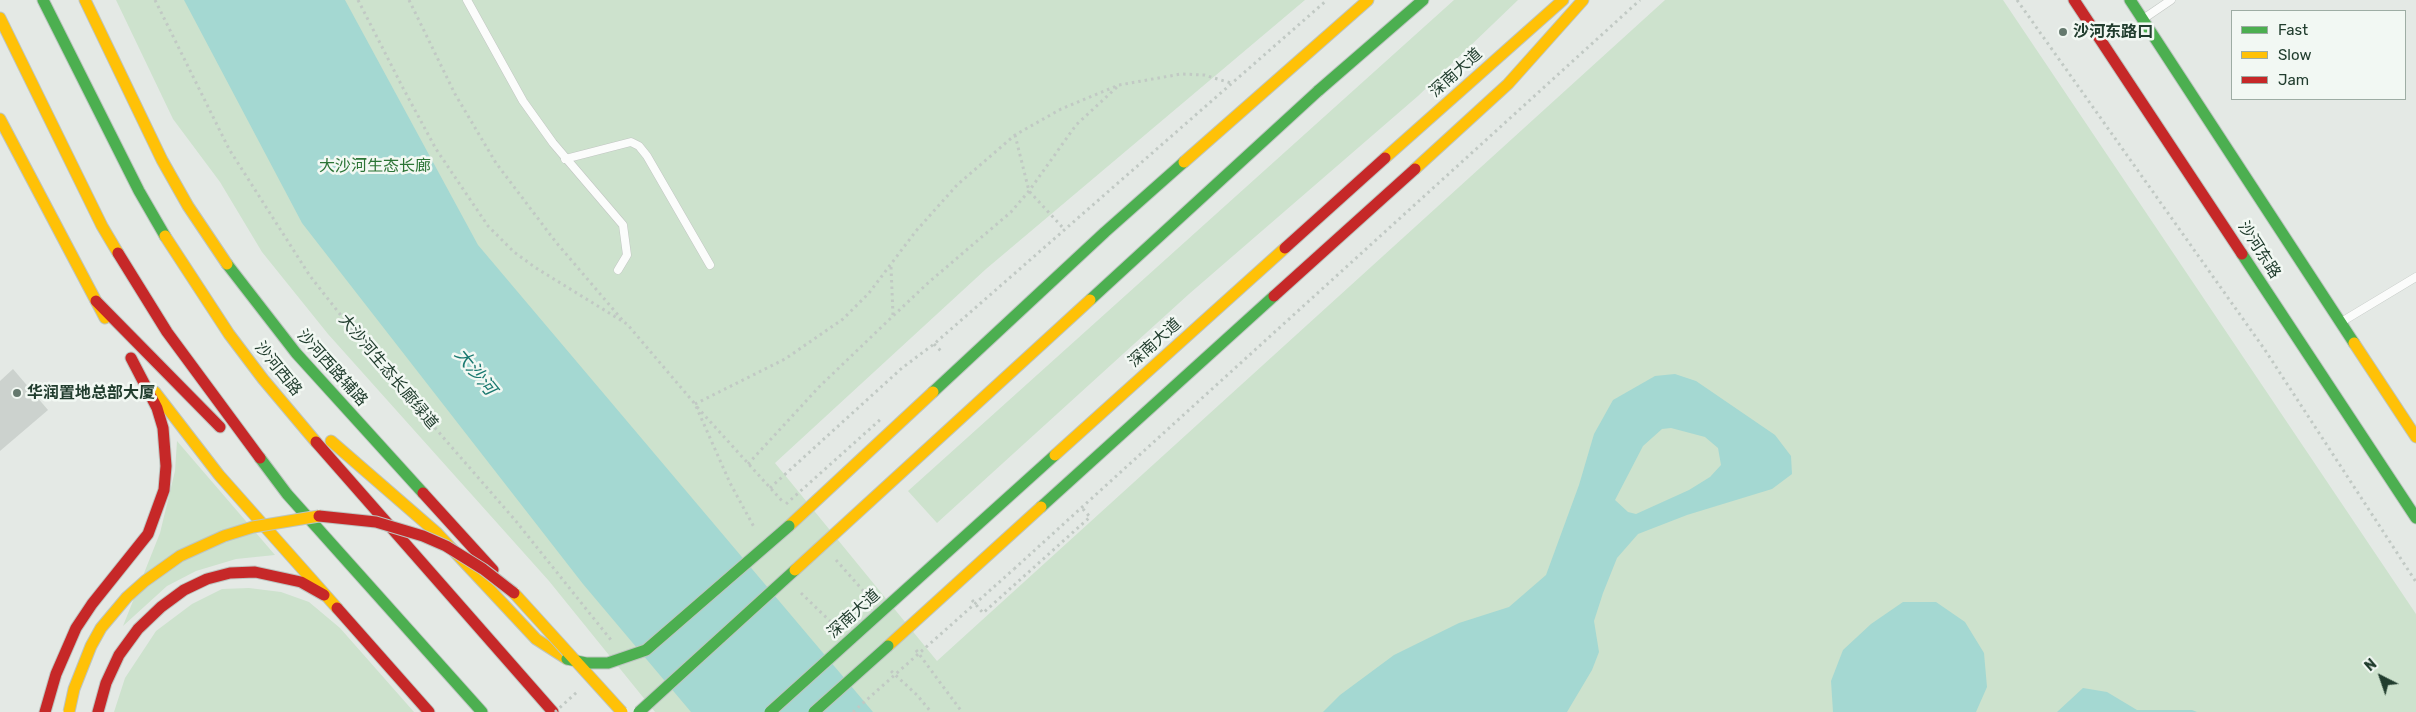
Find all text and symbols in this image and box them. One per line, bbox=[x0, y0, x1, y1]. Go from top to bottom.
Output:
legend bbox=[2231, 10, 2406, 100]
text: Fast bbox=[2278, 21, 2308, 39]
place label: 沙河东路口 bbox=[2073, 22, 2153, 42]
marker: 沙河东路口 bbox=[2057, 26, 2069, 38]
street label: 深南大道 bbox=[1426, 44, 1486, 102]
text: Slow bbox=[2278, 46, 2311, 64]
text: Jam bbox=[2278, 71, 2309, 89]
park label: 大沙河生态长廊 bbox=[319, 156, 431, 176]
street label: 沙河东路 bbox=[2234, 218, 2284, 282]
street label: 大沙河生态长廊绿道 bbox=[334, 311, 442, 433]
street label: 深南大道 bbox=[1125, 314, 1185, 372]
street label: 沙河西路辅路 bbox=[293, 326, 371, 410]
street label: 沙河西路 bbox=[250, 338, 306, 400]
water label: 大沙河 bbox=[450, 344, 500, 400]
place label: 华润置地总部大厦 bbox=[27, 383, 155, 403]
marker: 华润置地总部大厦 bbox=[11, 387, 23, 399]
street label: 深南大道 bbox=[824, 585, 884, 643]
north arrow bbox=[2356, 652, 2406, 702]
text: N bbox=[2361, 656, 2380, 675]

